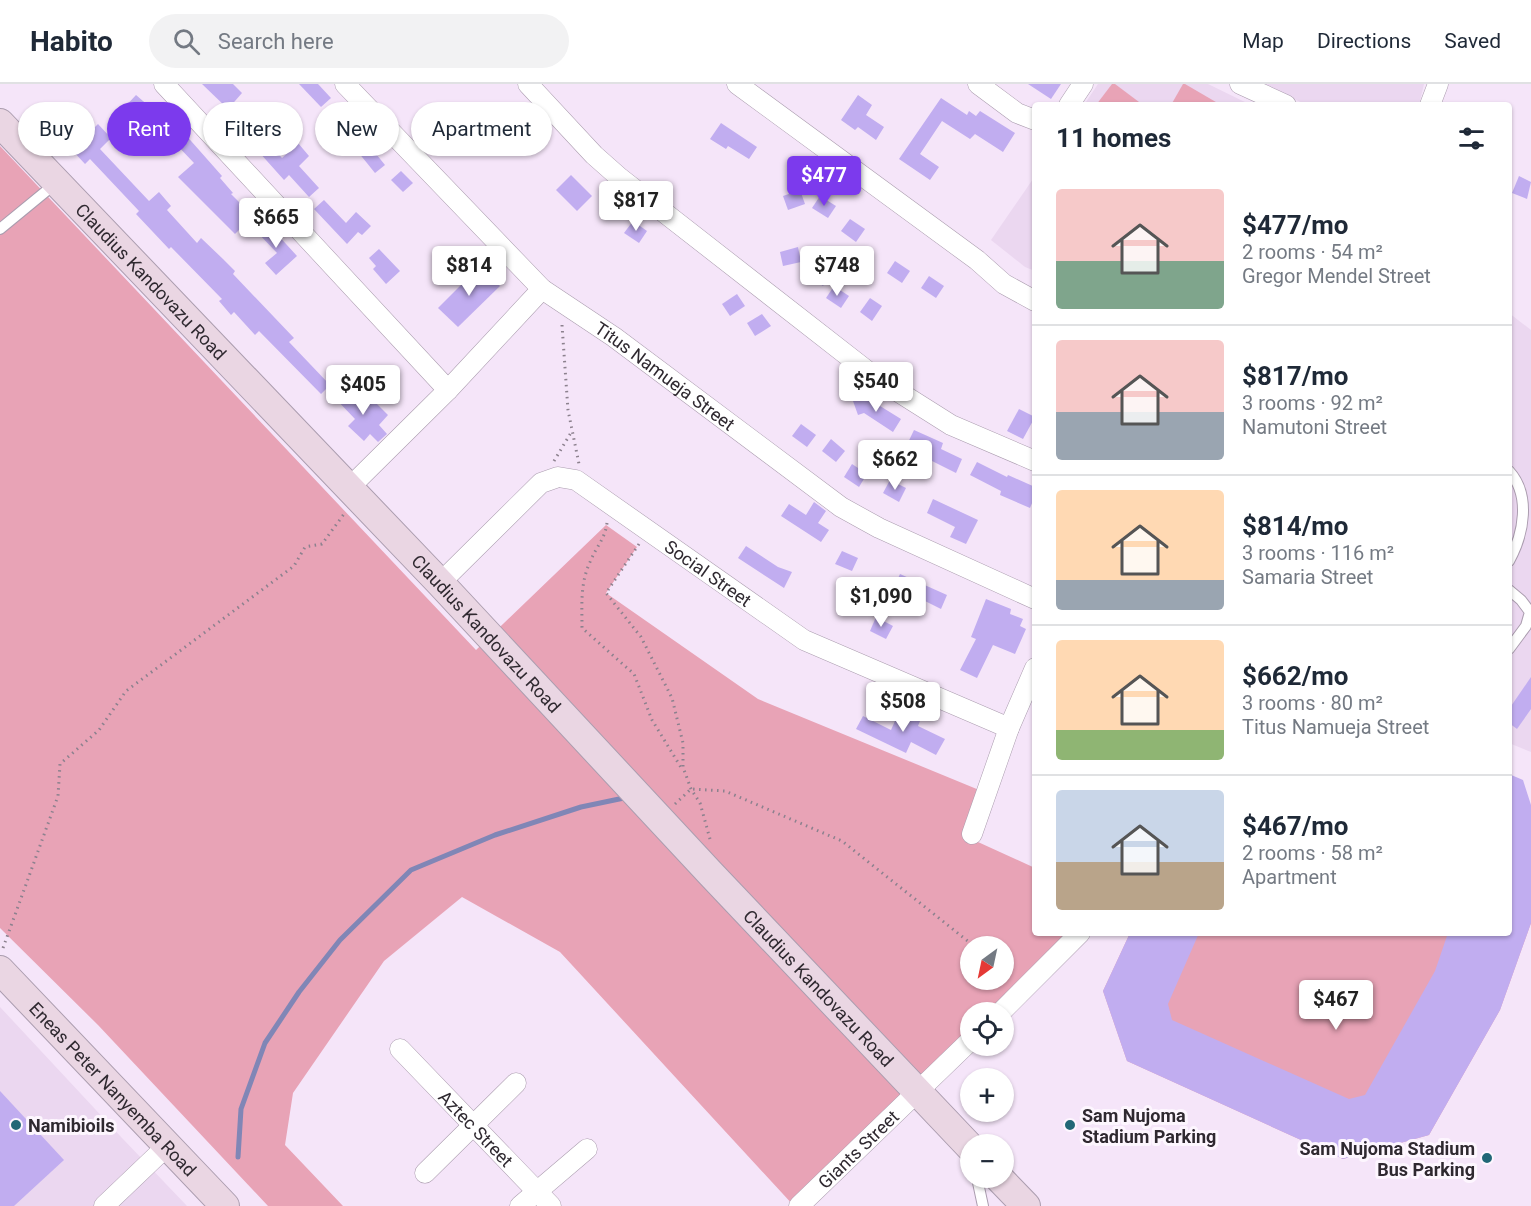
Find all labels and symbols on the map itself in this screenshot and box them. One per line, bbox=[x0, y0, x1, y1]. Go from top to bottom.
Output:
pin: $477 bbox=[788, 156, 860, 207]
pin: $817 bbox=[600, 181, 672, 232]
pin: $665 bbox=[240, 198, 312, 249]
street label: Claudius Kandovazu Road bbox=[72, 199, 231, 364]
pin: $814 bbox=[433, 246, 505, 297]
pin: $748 bbox=[801, 246, 873, 297]
street label: Titus Namueja Street bbox=[591, 317, 739, 434]
pin: $540 bbox=[840, 362, 912, 413]
pin: $405 bbox=[327, 365, 399, 416]
pin: $662 bbox=[859, 440, 931, 491]
street label: Social Street bbox=[661, 535, 756, 610]
street label: Claudius Kandovazu Road bbox=[408, 550, 565, 717]
pin: $1,090 bbox=[832, 577, 930, 628]
pin: $508 bbox=[867, 682, 939, 733]
street label: Claudius Kandovazu Road bbox=[740, 905, 898, 1071]
north arrow bbox=[960, 936, 1014, 990]
pin: $467 bbox=[1300, 980, 1372, 1031]
street label: Eneas Peter Nanyemba Road bbox=[25, 997, 201, 1180]
street label: Aztec Street bbox=[435, 1086, 518, 1171]
street label: Giants Street bbox=[813, 1105, 903, 1193]
place label: Sam Nujoma Stadium Parking bbox=[1082, 1105, 1216, 1147]
place label: Namibioils bbox=[28, 1115, 115, 1136]
marker: Namibioils bbox=[9, 1118, 23, 1132]
marker: Sam Nujoma Stadium Parking bbox=[1063, 1118, 1077, 1132]
place label: Sam Nujoma Stadium Bus Parking bbox=[1300, 1138, 1475, 1180]
marker: Sam Nujoma Stadium Bus Parking bbox=[1480, 1151, 1494, 1165]

